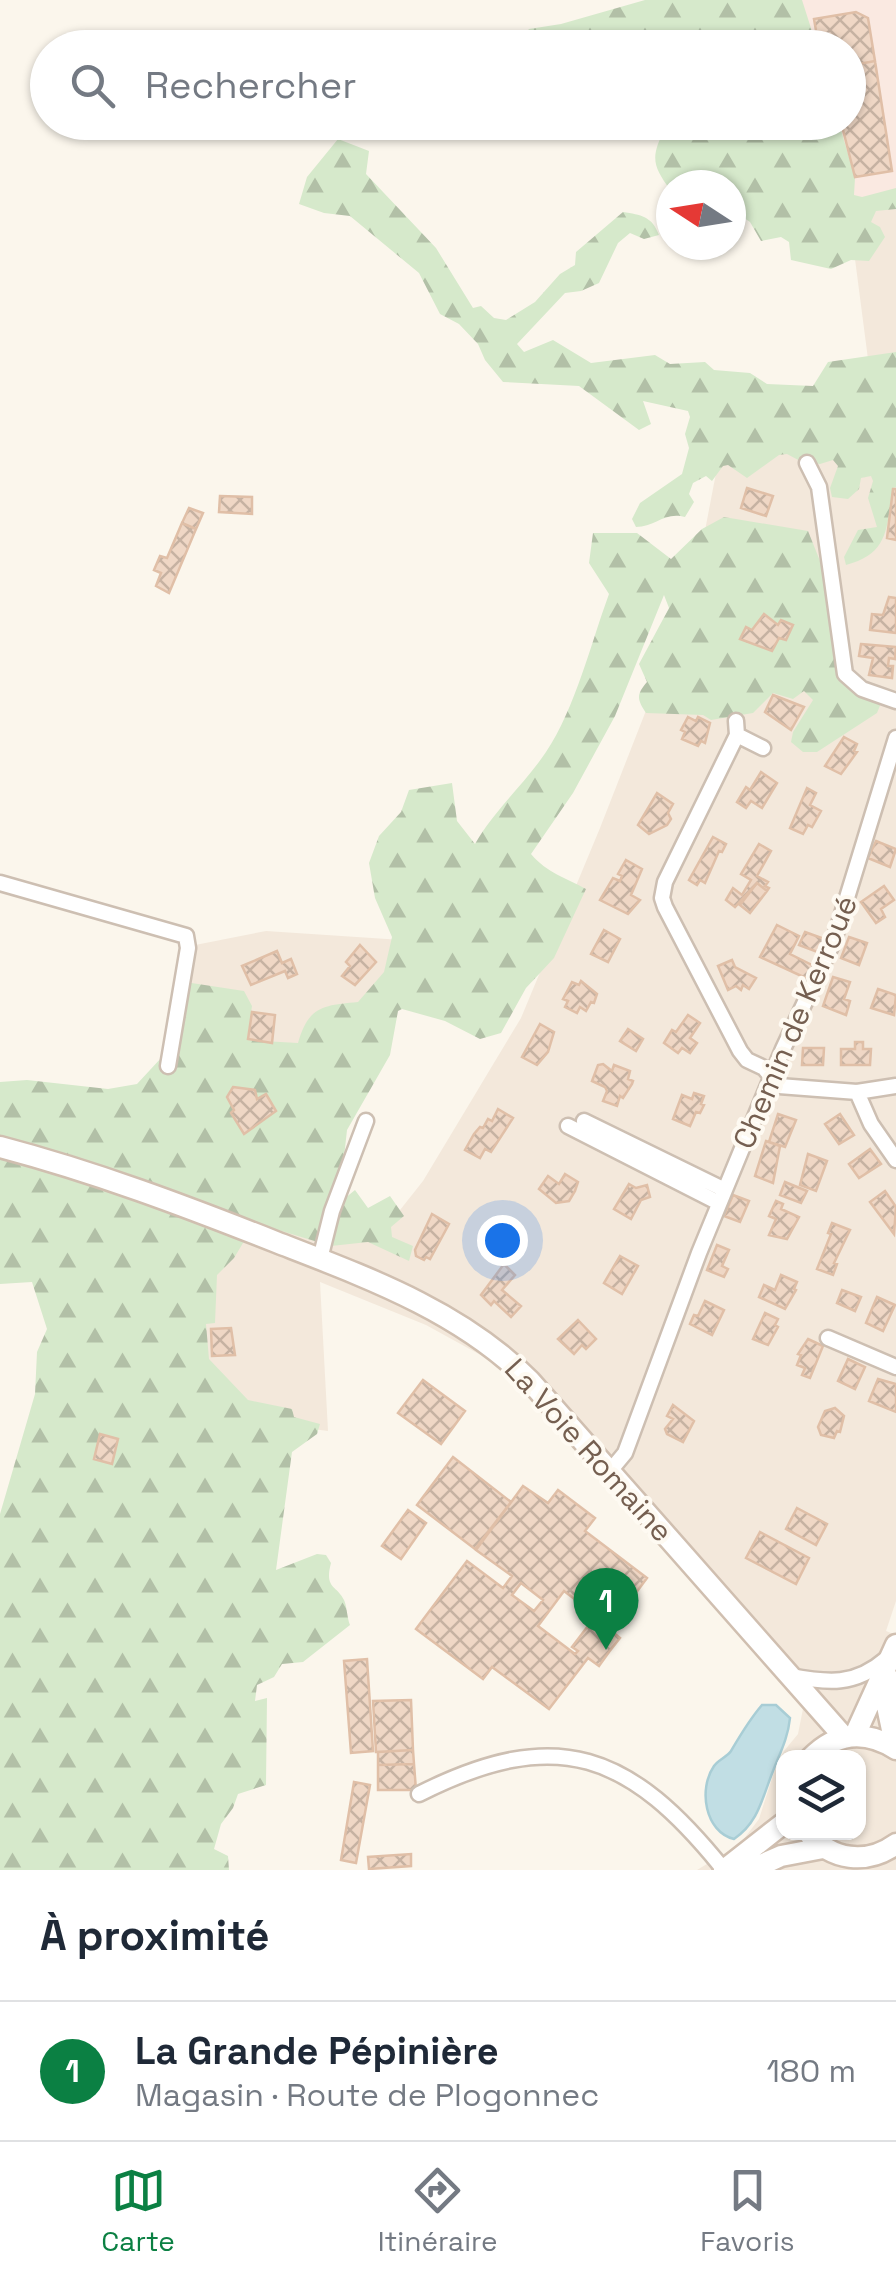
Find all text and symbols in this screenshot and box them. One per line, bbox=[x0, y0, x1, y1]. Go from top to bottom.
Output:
search box bbox=[30, 30, 866, 140]
icon: search bbox=[65, 58, 120, 113]
text: Rechercher bbox=[145, 61, 356, 109]
north arrow bbox=[656, 170, 746, 260]
street label: Chemin de Kerroué bbox=[724, 889, 866, 1155]
your location bbox=[477, 1215, 528, 1266]
street label: La Voie Romaine bbox=[496, 1350, 682, 1550]
pin: 1 bbox=[574, 1568, 638, 1650]
map controls bbox=[776, 1750, 866, 1840]
button: layers bbox=[776, 1750, 866, 1840]
text: À proximité bbox=[40, 1909, 270, 1962]
text: La Grande Pépinière bbox=[135, 2027, 499, 2075]
text: 1 bbox=[65, 2051, 80, 2091]
text: 180 m bbox=[766, 2051, 856, 2091]
text: Magasin · Route de Plogonnec bbox=[135, 2075, 599, 2115]
tab: Carte bbox=[101, 2163, 175, 2259]
tab: Itinéraire bbox=[378, 2163, 498, 2259]
tab: Favoris bbox=[700, 2163, 795, 2259]

